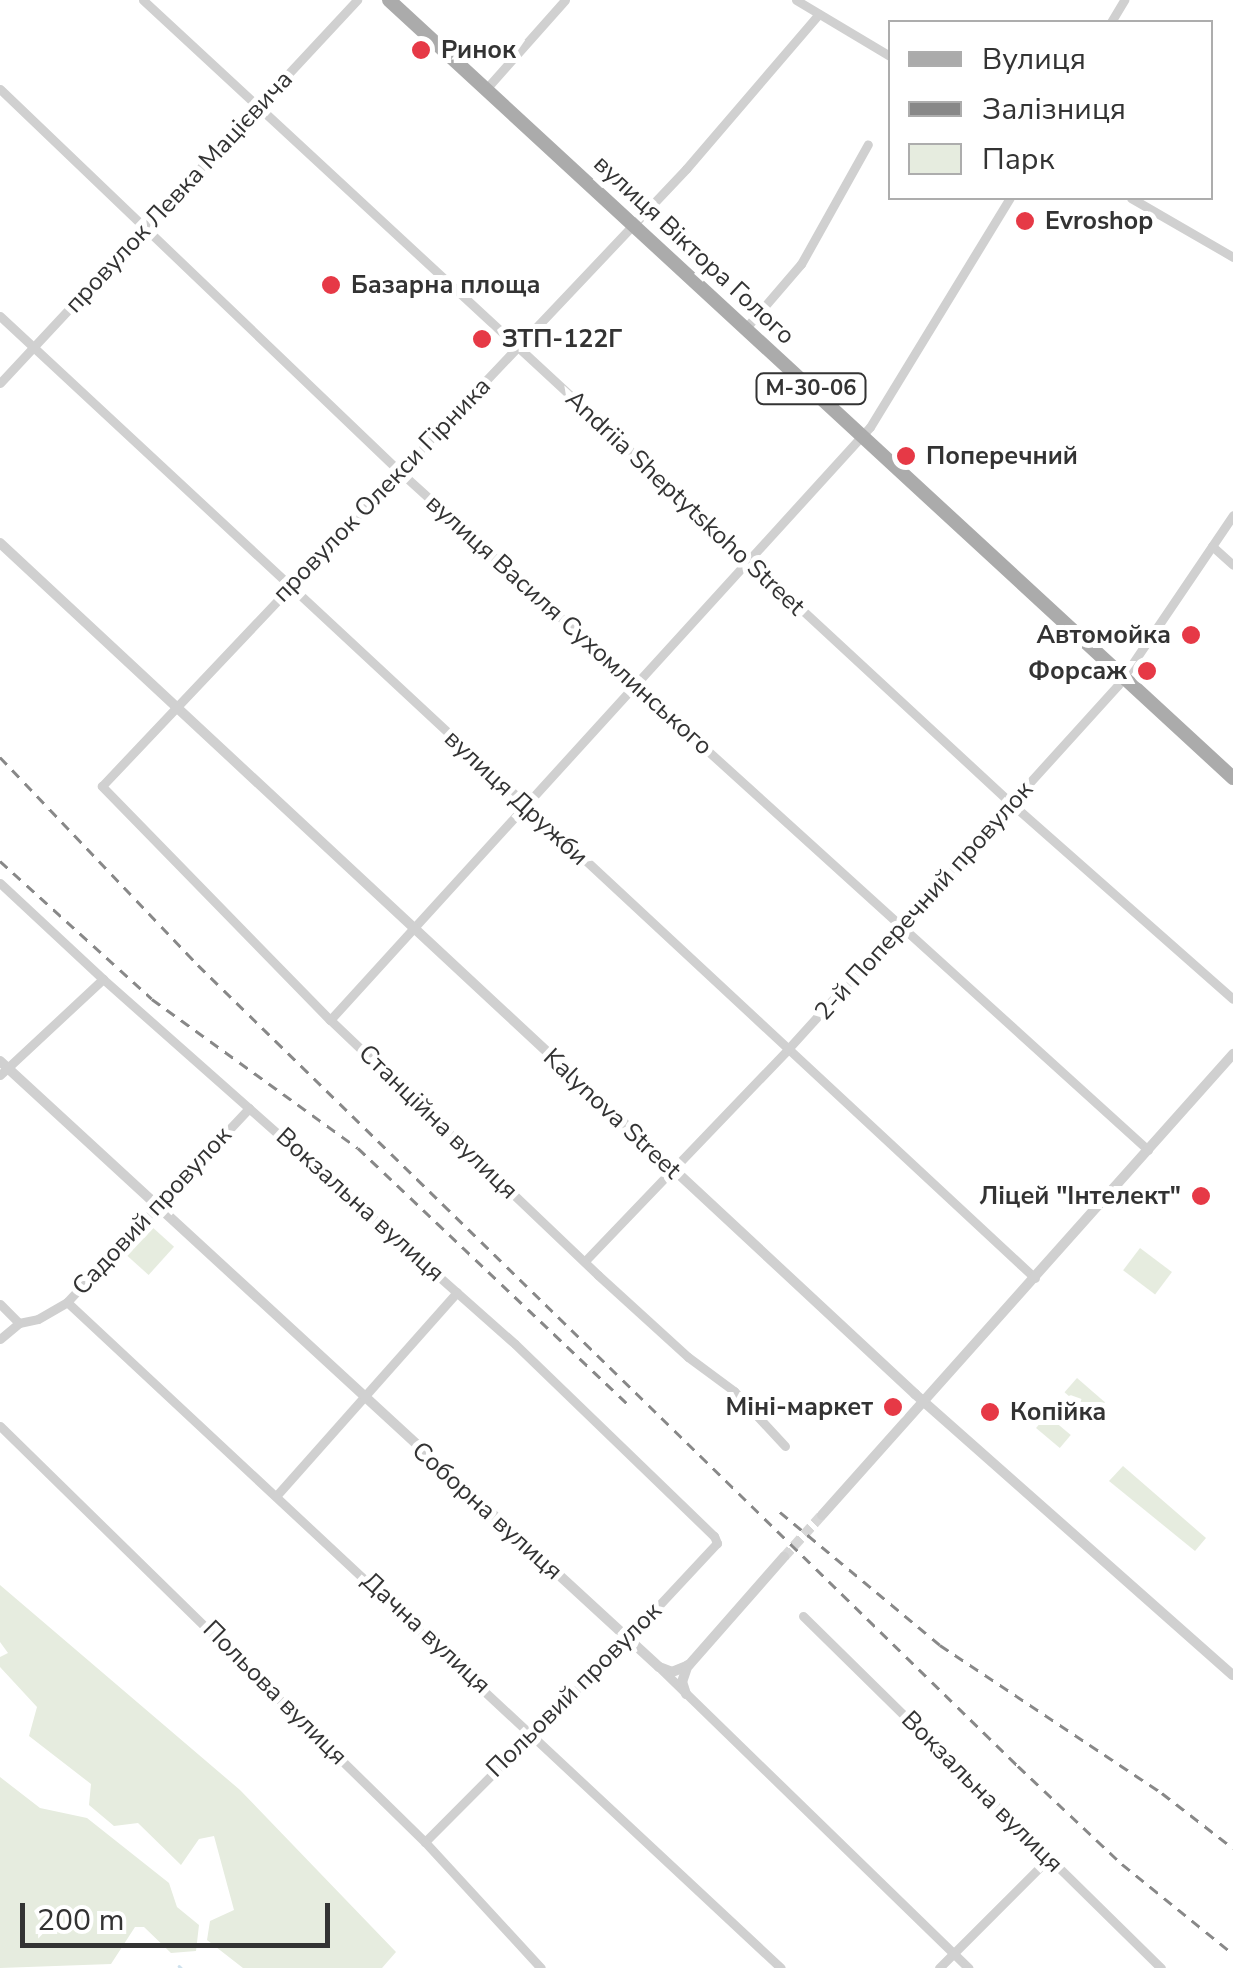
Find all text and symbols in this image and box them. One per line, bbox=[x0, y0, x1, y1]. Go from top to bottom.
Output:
legend bbox=[888, 20, 1213, 200]
place label: Ринок bbox=[441, 35, 516, 65]
marker: Ринок bbox=[410, 39, 432, 61]
text: Вулиця bbox=[982, 39, 1086, 80]
street label: провулок Левка Мацієвича bbox=[59, 65, 299, 319]
text: Залізниця bbox=[982, 89, 1126, 130]
text: Парк bbox=[982, 139, 1054, 180]
street label: вулиця Віктора Голого bbox=[587, 149, 801, 351]
place label: Evroshop bbox=[1045, 206, 1153, 236]
marker: Evroshop bbox=[1014, 210, 1036, 232]
place label: Базарна площа bbox=[351, 270, 541, 300]
marker: Базарна площа bbox=[320, 274, 342, 296]
place label: ЗТП-122Г bbox=[502, 324, 622, 354]
marker: ЗТП-122Г bbox=[471, 328, 493, 350]
street label: провулок Олекси Гірника bbox=[267, 371, 497, 609]
road number: М-30-06 bbox=[754, 372, 868, 406]
street label: Andriia Sheptytskoho Street bbox=[559, 384, 811, 622]
place label: Поперечний bbox=[926, 441, 1078, 471]
marker: Поперечний bbox=[895, 445, 917, 467]
street label: вулиця Василя Сухомлинського bbox=[420, 488, 718, 762]
place label: Автомойка bbox=[1037, 620, 1171, 650]
marker: Автомойка bbox=[1180, 624, 1202, 646]
place label: Форсаж bbox=[1028, 656, 1127, 686]
marker: Форсаж bbox=[1136, 660, 1158, 682]
street label: вулиця Дружби bbox=[438, 724, 594, 872]
street label: 2-й Поперечний провулок bbox=[809, 775, 1039, 1027]
street label: Станційна вулиця bbox=[352, 1038, 524, 1206]
street label: Kalynova Street bbox=[537, 1043, 687, 1185]
street label: Садовий провулок bbox=[66, 1120, 238, 1302]
street label: Вокзальна вулиця bbox=[270, 1122, 450, 1288]
place label: Ліцей "Інтелект" bbox=[979, 1181, 1181, 1211]
marker: Ліцей "Інтелект" bbox=[1190, 1185, 1212, 1207]
place label: Міні-маркет bbox=[726, 1392, 873, 1422]
marker: Міні-маркет bbox=[882, 1396, 904, 1418]
place label: Копійка bbox=[1010, 1397, 1106, 1427]
marker: Копійка bbox=[979, 1401, 1001, 1423]
street label: Соборна вулиця bbox=[406, 1436, 568, 1586]
street label: Дачна вулиця bbox=[356, 1566, 496, 1700]
street label: Польовий провулок bbox=[480, 1596, 668, 1784]
street label: Польова вулиця bbox=[197, 1615, 353, 1771]
street label: Вокзальна вулиця bbox=[895, 1705, 1069, 1879]
scale bar bbox=[25, 1883, 335, 1945]
text: 200 m bbox=[37, 1900, 124, 1941]

